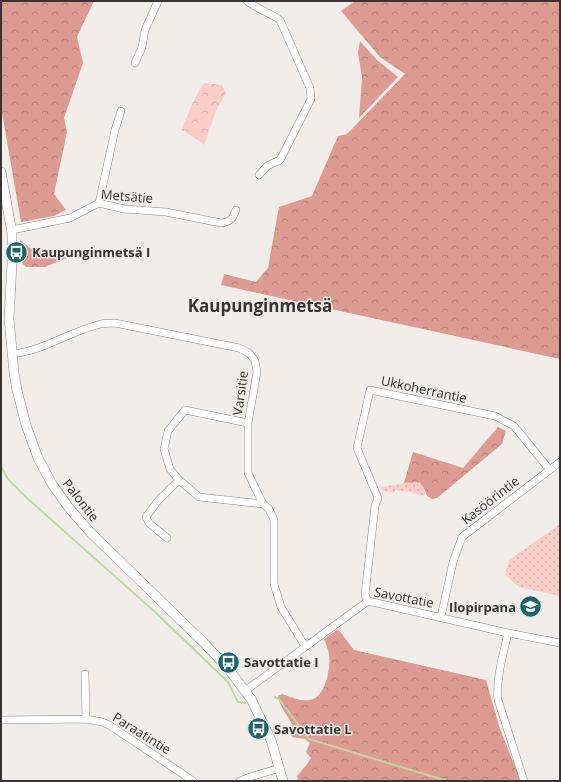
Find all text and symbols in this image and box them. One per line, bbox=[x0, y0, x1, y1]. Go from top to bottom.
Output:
street label: Metsätie bbox=[100, 185, 154, 207]
bus stop icon: Kaupunginmetsä I bbox=[4, 239, 30, 265]
place label: Kaupunginmetsä I bbox=[32, 243, 150, 261]
district label: Kaupunginmetsä bbox=[188, 294, 332, 317]
street label: Varsitie bbox=[228, 369, 252, 417]
street label: Ukkoherrantie bbox=[379, 371, 469, 407]
street label: Kasöörintie bbox=[457, 472, 523, 528]
street label: Palontie bbox=[59, 475, 103, 525]
street label: Savottatie bbox=[373, 582, 435, 612]
school or university icon: Ilopirpana bbox=[518, 594, 544, 620]
place label: Ilopirpana bbox=[449, 598, 516, 616]
bus stop icon: Savottatie I bbox=[215, 649, 241, 675]
place label: Savottatie I bbox=[244, 653, 319, 671]
street label: Paraatintie bbox=[109, 708, 175, 758]
bus stop icon: Savottatie L bbox=[245, 716, 271, 742]
place label: Savottatie L bbox=[274, 720, 352, 738]

